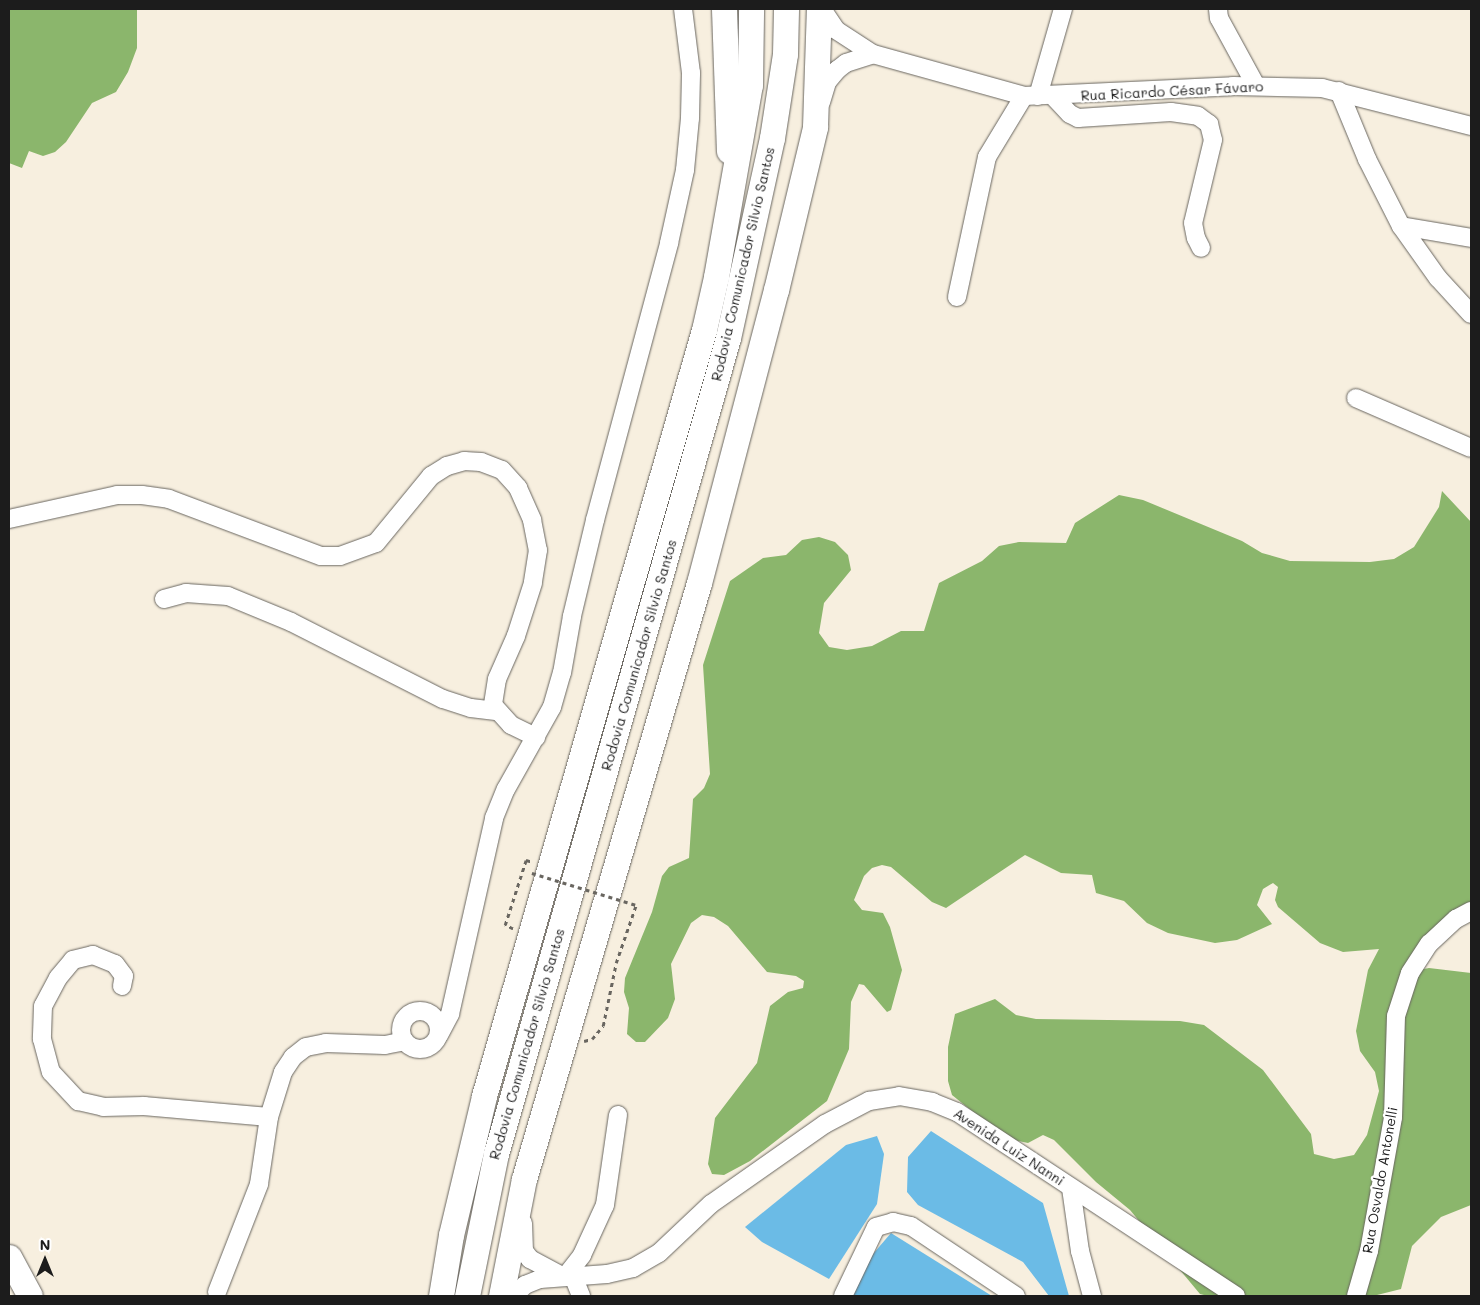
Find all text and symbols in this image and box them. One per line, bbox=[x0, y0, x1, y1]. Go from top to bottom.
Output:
street label: Rua Ricardo César Fávaro bbox=[1080, 78, 1264, 104]
street label: Rodovia Comunicador Silvio Santos bbox=[708, 145, 778, 383]
street label: Rodovia Comunicador Silvio Santos bbox=[598, 537, 680, 773]
street label: Rodovia Comunicador Silvio Santos bbox=[486, 926, 568, 1162]
street label: Avenida Luiz Nanni bbox=[950, 1105, 1068, 1189]
street label: Rua Osvaldo Antonelli bbox=[1359, 1105, 1401, 1255]
north arrow bbox=[20, 1235, 70, 1285]
text: N bbox=[40, 1235, 50, 1254]

